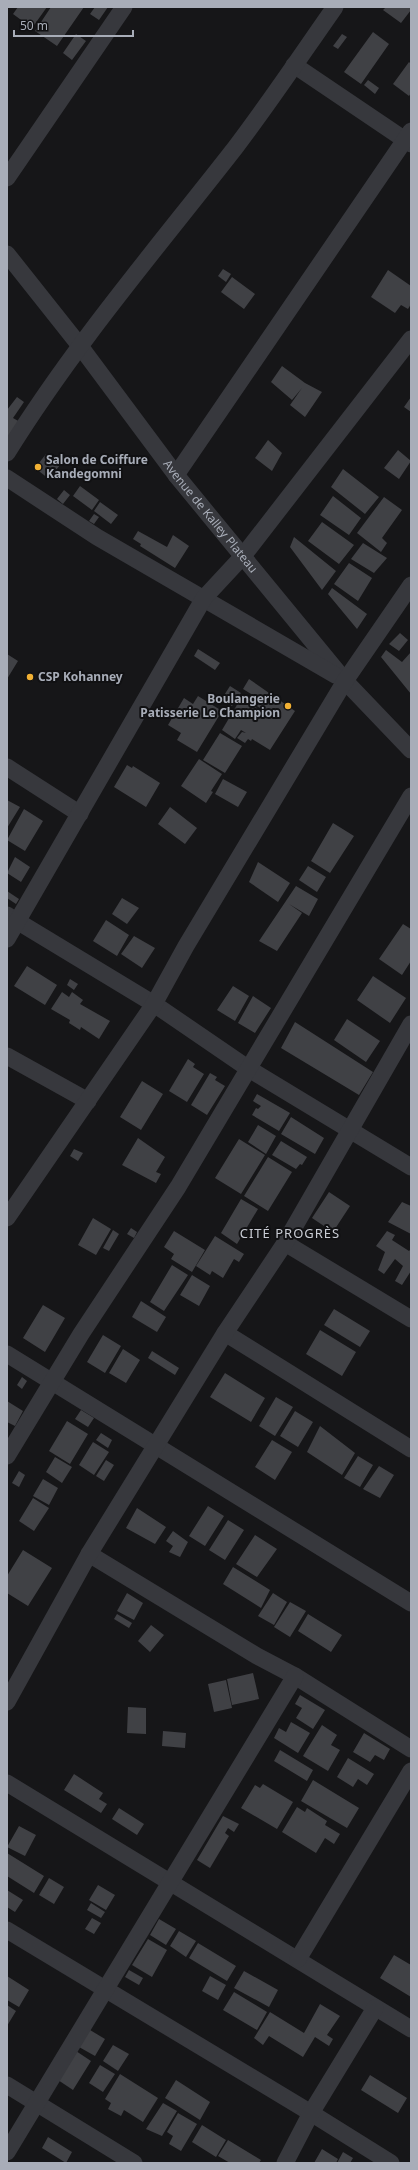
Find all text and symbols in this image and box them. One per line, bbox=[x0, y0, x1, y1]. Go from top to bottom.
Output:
scale bar bbox=[14, 12, 133, 38]
text: 50 m bbox=[20, 17, 48, 34]
place label: Salon de Coiffure Kandegomni bbox=[46, 451, 148, 482]
street label: Avenue de Kalley Plateau bbox=[160, 456, 262, 576]
marker: Salon de Coiffure Kandegomni bbox=[33, 462, 43, 472]
place label: CSP Kohanney bbox=[38, 668, 123, 685]
marker: CSP Kohanney bbox=[25, 672, 35, 682]
place label: Boulangerie Patisserie Le Champion bbox=[140, 690, 280, 721]
marker: Boulangerie Patisserie Le Champion bbox=[283, 701, 293, 711]
district label: CITÉ PROGRÈS bbox=[240, 1224, 340, 1242]

